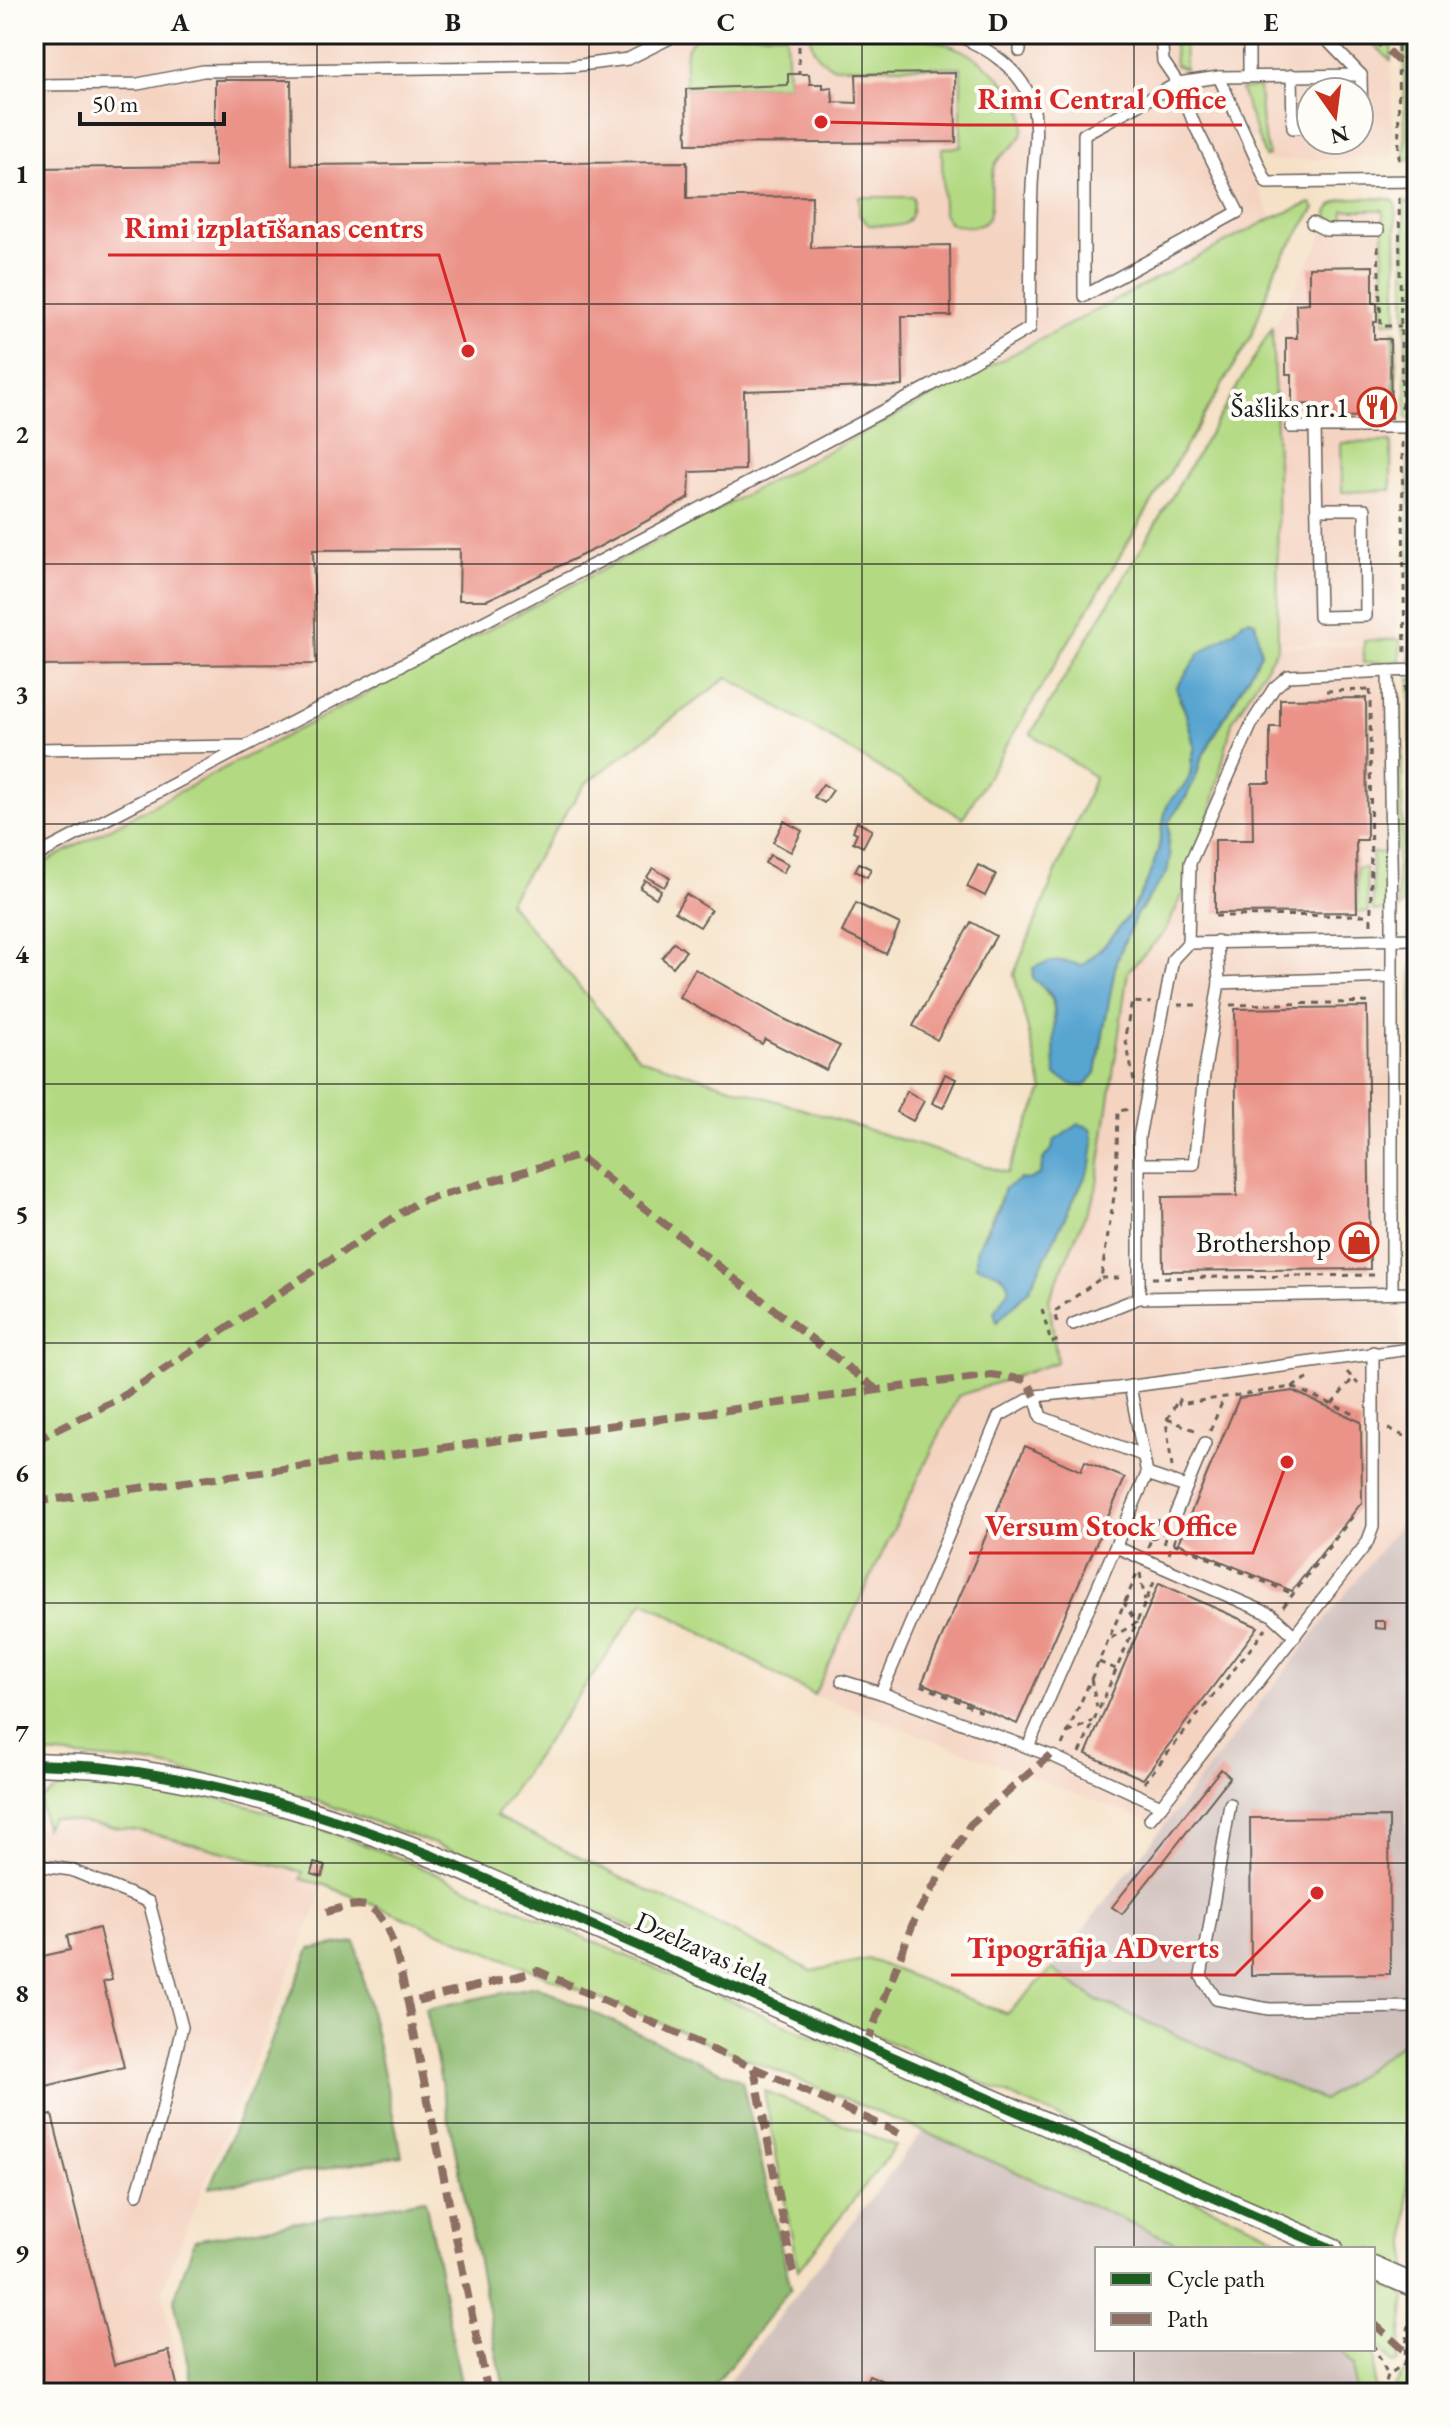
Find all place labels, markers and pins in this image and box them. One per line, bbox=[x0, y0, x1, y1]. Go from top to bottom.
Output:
callout: Rimi Central Office bbox=[962, 71, 1242, 125]
callout: Rimi izplatīšanas centrs bbox=[108, 201, 439, 255]
restaurant icon: Šašliks nr.1 bbox=[1356, 386, 1398, 428]
place label: Šašliks nr.1 bbox=[1230, 389, 1349, 425]
shop icon: Brothershop bbox=[1338, 1221, 1380, 1263]
place label: Brothershop bbox=[1196, 1224, 1331, 1260]
callout: Versum Stock Office bbox=[969, 1499, 1253, 1553]
callout: Tipogrāfija ADverts bbox=[951, 1921, 1235, 1975]

